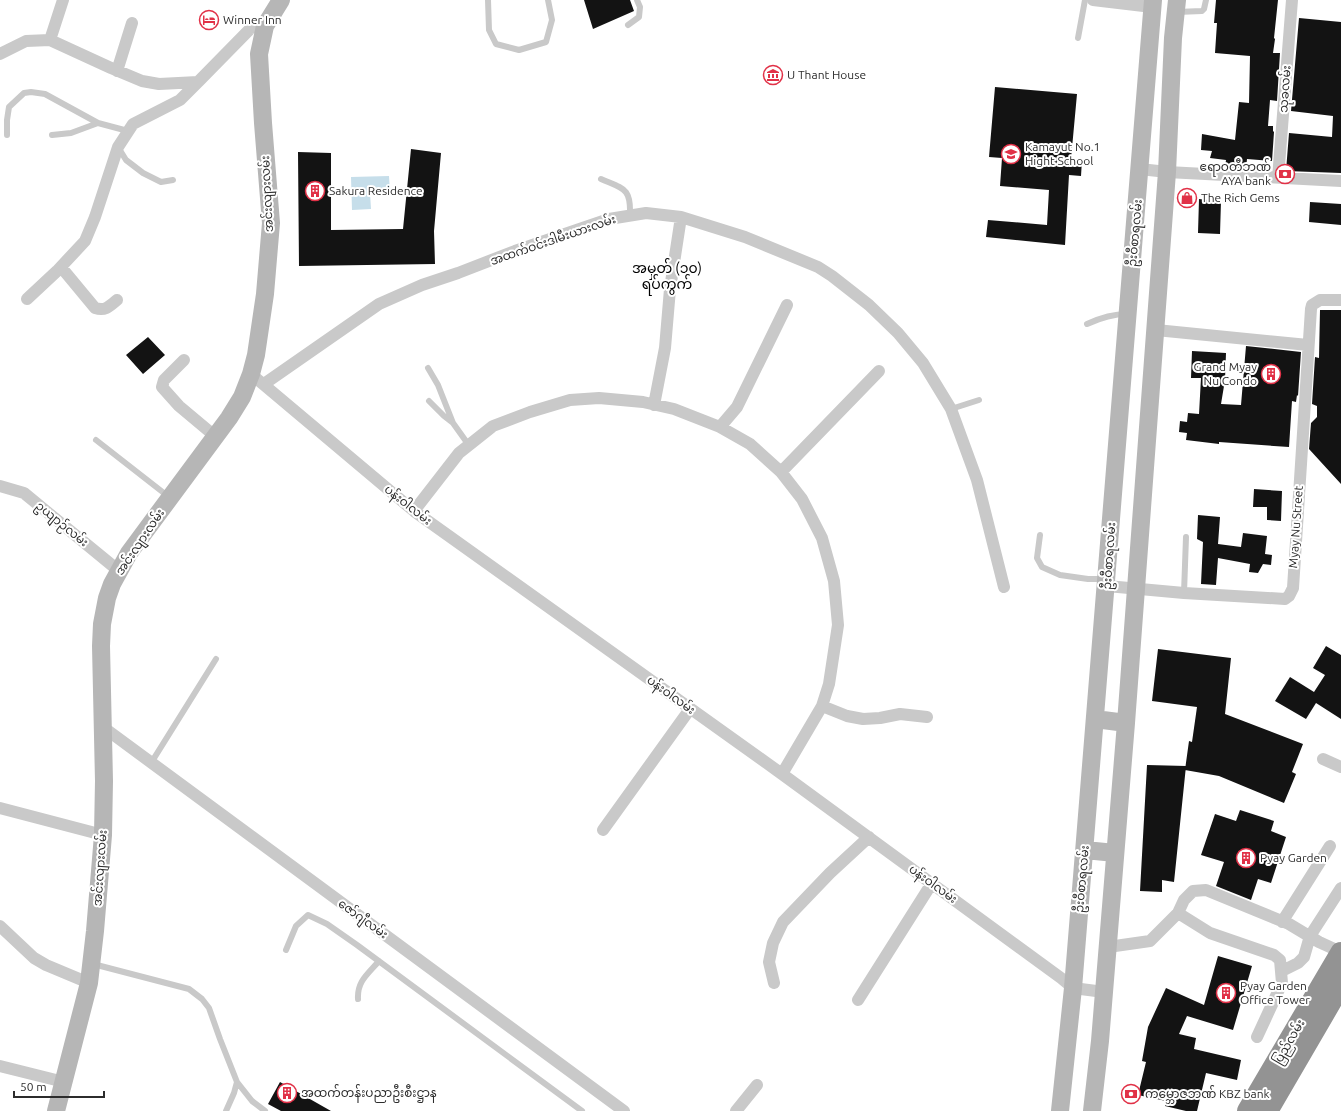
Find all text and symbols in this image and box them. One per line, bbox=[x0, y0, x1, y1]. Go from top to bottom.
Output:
hotel icon: Winner Inn bbox=[198, 9, 220, 31]
place label: Winner Inn bbox=[223, 13, 282, 26]
museum icon: U Thant House bbox=[762, 64, 784, 86]
street label: သုခလမ်း bbox=[1274, 65, 1297, 113]
place label: U Thant House bbox=[787, 68, 866, 81]
place label: Kamayut No.1 Hight School bbox=[1025, 140, 1100, 167]
school or university icon: Kamayut No.1 Hight School bbox=[1000, 143, 1022, 165]
street label: အင်းလျားလမ်း bbox=[256, 155, 279, 233]
place label: ဧရာဝတီဘဏ် AYA bank bbox=[1200, 158, 1271, 187]
bank icon: ဧရာဝတီဘဏ် AYA bank bbox=[1274, 163, 1296, 185]
building icon: Sakura Residence bbox=[304, 180, 326, 202]
place label: Sakura Residence bbox=[329, 184, 423, 197]
shop icon: The Rich Gems bbox=[1176, 187, 1198, 209]
place label: The Rich Gems bbox=[1201, 191, 1280, 204]
street label: ဦးဝီစာရလမ်း bbox=[1123, 198, 1148, 268]
street label: အထက်ဝင်းဒါမီးယားလမ်း bbox=[488, 210, 617, 267]
district label: အမှတ် (၁၀) ရပ်ကွက် bbox=[632, 258, 702, 296]
place label: Grand Myay Nu Condo bbox=[1194, 360, 1257, 387]
building icon: Grand Myay Nu Condo bbox=[1260, 363, 1282, 385]
street label: ပန်းဝါလမ်း bbox=[380, 481, 436, 530]
street label: Myay Nu Street bbox=[1286, 485, 1305, 569]
street label: ဥယျာဉ်လမ်း bbox=[31, 497, 92, 552]
street label: အင်းလျားလမ်း bbox=[111, 505, 170, 579]
street label: ဦးဝီစာရလမ်း bbox=[1098, 522, 1121, 590]
street label: ပန်းဝါလမ်း bbox=[642, 671, 699, 720]
street label: အင်းလျားလမ်း bbox=[88, 829, 113, 907]
street label: ဦးဝီစာရလမ်း bbox=[1070, 844, 1095, 914]
building icon: Pyay Garden bbox=[1235, 847, 1257, 869]
place label: Pyay Garden bbox=[1260, 851, 1327, 864]
street label: ပန်းဝါလမ်း bbox=[904, 860, 961, 909]
street label: ဇော်ဂျီလမ်း bbox=[334, 895, 392, 944]
place label: Pyay Garden Office Tower bbox=[1240, 979, 1310, 1006]
building icon: Pyay Garden Office Tower bbox=[1215, 982, 1237, 1004]
street label: ပြည်လမ်း bbox=[1269, 1016, 1310, 1069]
scale bar bbox=[14, 1073, 104, 1099]
text: 50 m bbox=[20, 1080, 47, 1093]
building icon: အထက်တန်းပညာဦးစီးဋ္ဌာန bbox=[276, 1082, 298, 1104]
bank icon: ကမ္ဘောဇဘဏ် KBZ bank bbox=[1120, 1083, 1142, 1105]
place label: အထက်တန်းပညာဦးစီးဋ္ဌာန bbox=[301, 1084, 437, 1103]
place label: ကမ္ဘောဇဘဏ် KBZ bank bbox=[1145, 1085, 1270, 1104]

